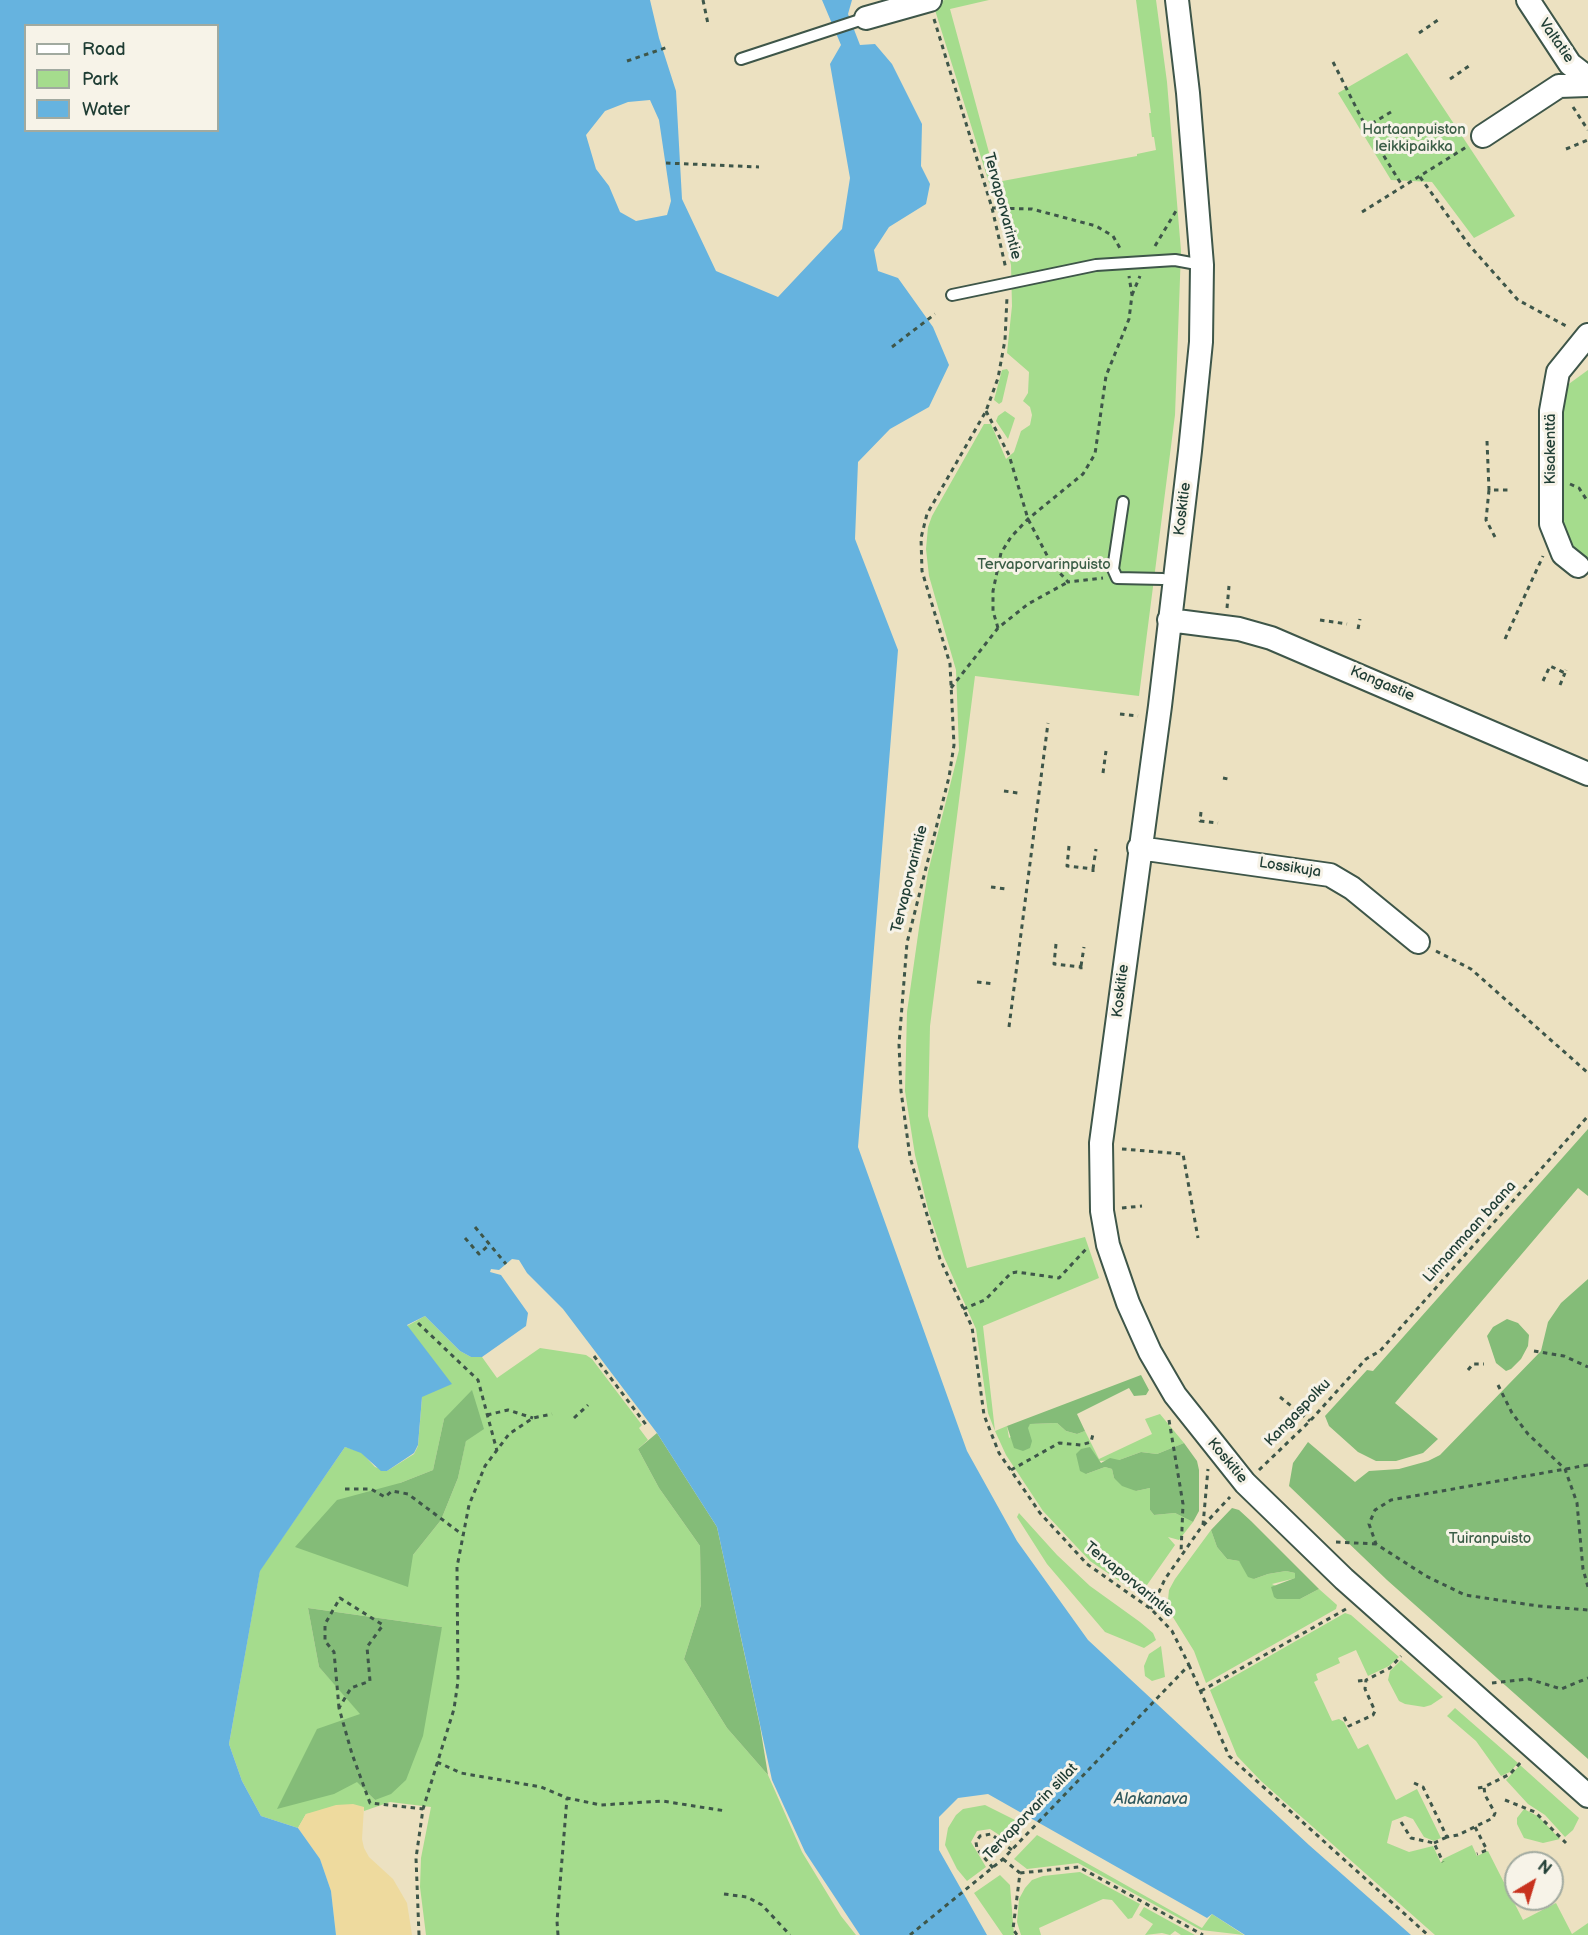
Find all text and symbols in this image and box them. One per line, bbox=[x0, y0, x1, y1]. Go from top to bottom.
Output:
street label: Valtatie bbox=[1534, 16, 1578, 66]
legend bbox=[24, 24, 219, 132]
text: Road bbox=[82, 39, 126, 60]
text: Park bbox=[82, 69, 118, 90]
text: Water bbox=[82, 99, 130, 120]
park label: Hartaanpuiston leikkipaikka bbox=[1362, 121, 1466, 156]
street label: Tervaporvarintie bbox=[979, 151, 1025, 261]
street label: Kisakenttä bbox=[1542, 414, 1560, 484]
street label: Koskitie bbox=[1171, 481, 1195, 537]
park label: Tervaporvarinpuisto bbox=[977, 556, 1111, 574]
street label: Kangastie bbox=[1347, 662, 1417, 706]
street label: Tervaporvarintie bbox=[888, 824, 932, 934]
street label: Lossikuja bbox=[1258, 854, 1322, 882]
street label: Koskitie bbox=[1109, 963, 1133, 1019]
street label: Linnanmaan baana bbox=[1420, 1178, 1520, 1286]
street label: Kangaspolku bbox=[1261, 1375, 1335, 1451]
street label: Koskitie bbox=[1203, 1435, 1251, 1487]
park label: Tuiranpuisto bbox=[1449, 1530, 1531, 1548]
street label: Tervaporvarintie bbox=[1081, 1538, 1177, 1622]
street label: Tervaporvarin sillat bbox=[980, 1760, 1082, 1864]
water label: Alakanava bbox=[1114, 1790, 1188, 1810]
north arrow bbox=[1504, 1851, 1564, 1911]
text: N bbox=[1534, 1857, 1555, 1879]

